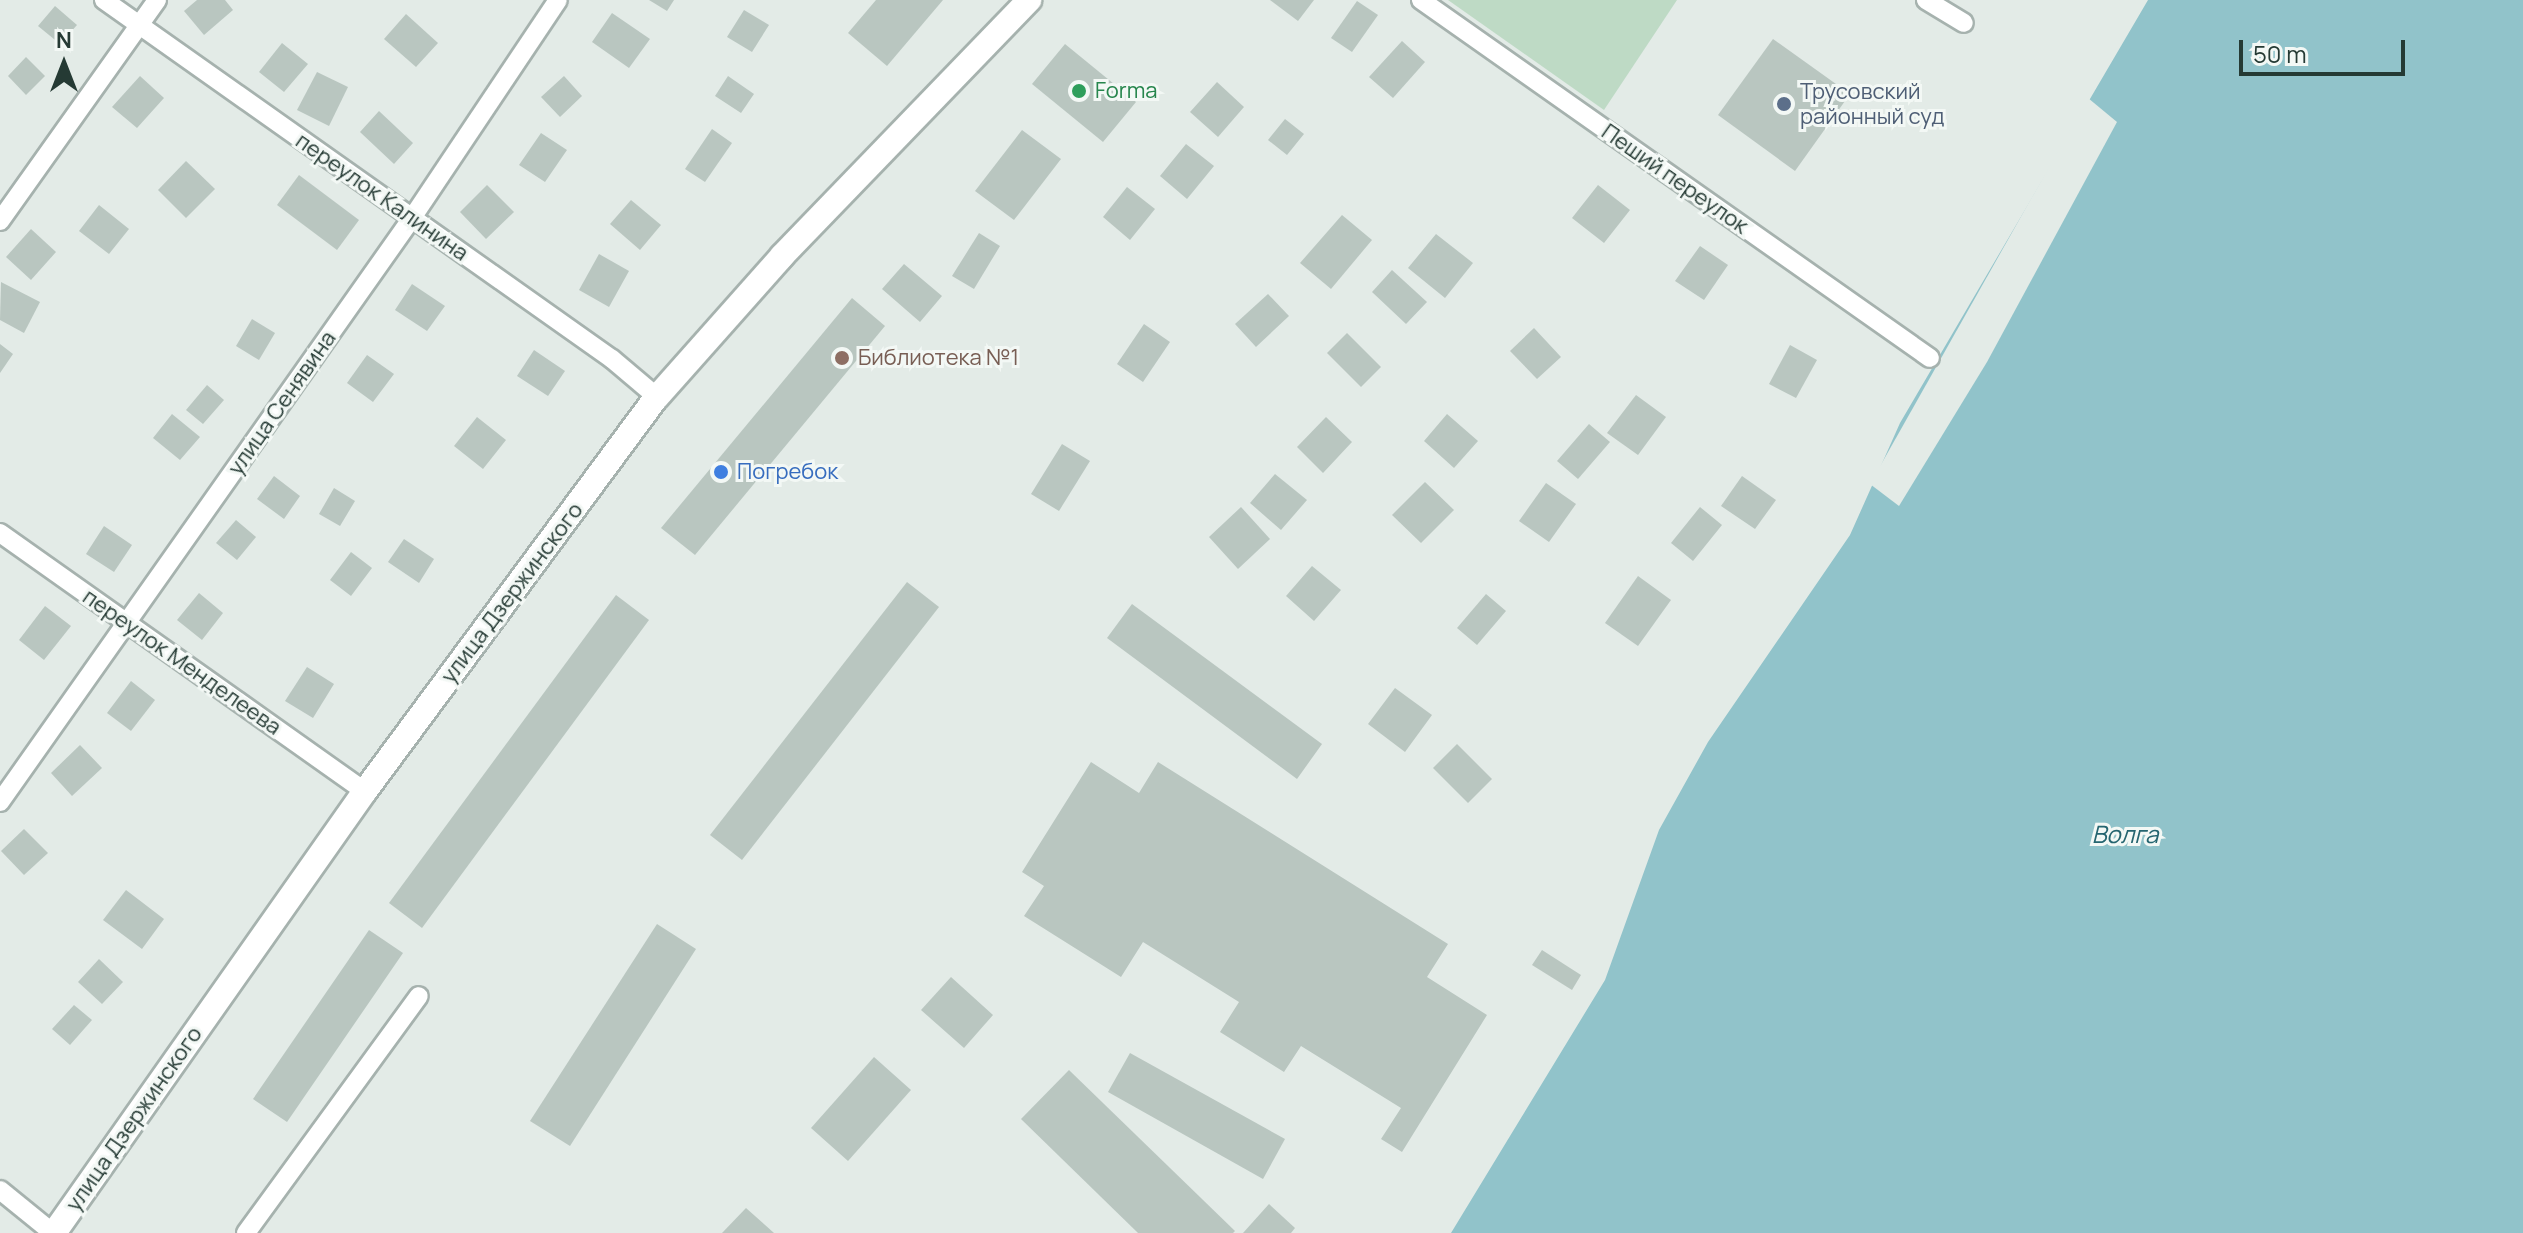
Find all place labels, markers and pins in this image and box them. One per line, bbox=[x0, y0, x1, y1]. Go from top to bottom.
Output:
place label: Forma bbox=[1095, 78, 1158, 104]
place label: Трусовский районный суд bbox=[1800, 78, 1945, 130]
marker: Forma bbox=[1070, 82, 1088, 100]
marker: Трусовский районный суд bbox=[1775, 95, 1793, 113]
place label: Библиотека №1 bbox=[858, 345, 1019, 371]
marker: Библиотека №1 bbox=[833, 349, 851, 367]
place label: Погребок bbox=[737, 459, 838, 485]
marker: Погребок bbox=[712, 463, 730, 481]

